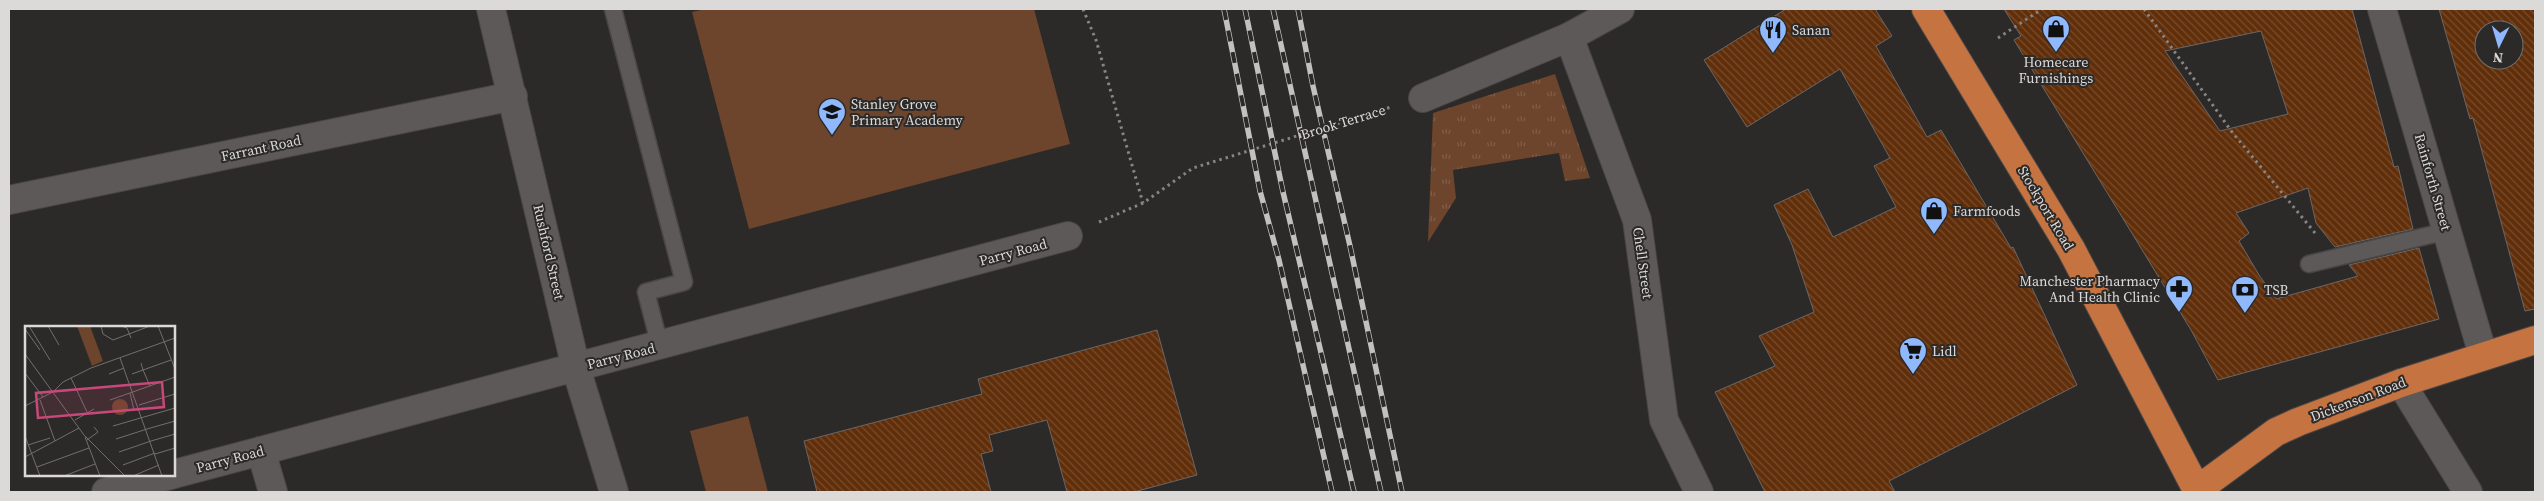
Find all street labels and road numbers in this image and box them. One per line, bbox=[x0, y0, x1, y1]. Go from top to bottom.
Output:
street label: Brook Terrace bbox=[1298, 100, 1388, 144]
street label: Farrant Road bbox=[219, 130, 303, 166]
street label: Rainforth Street bbox=[2410, 131, 2457, 233]
street label: Stockport Road bbox=[2013, 162, 2079, 254]
street label: Rushford Street bbox=[528, 202, 570, 302]
street label: Chell Street bbox=[1628, 226, 1658, 301]
street label: Parry Road bbox=[977, 233, 1049, 271]
street label: Parry Road bbox=[585, 338, 657, 374]
street label: Dickenson Road bbox=[2307, 372, 2409, 426]
street label: Parry Road bbox=[194, 440, 266, 478]

